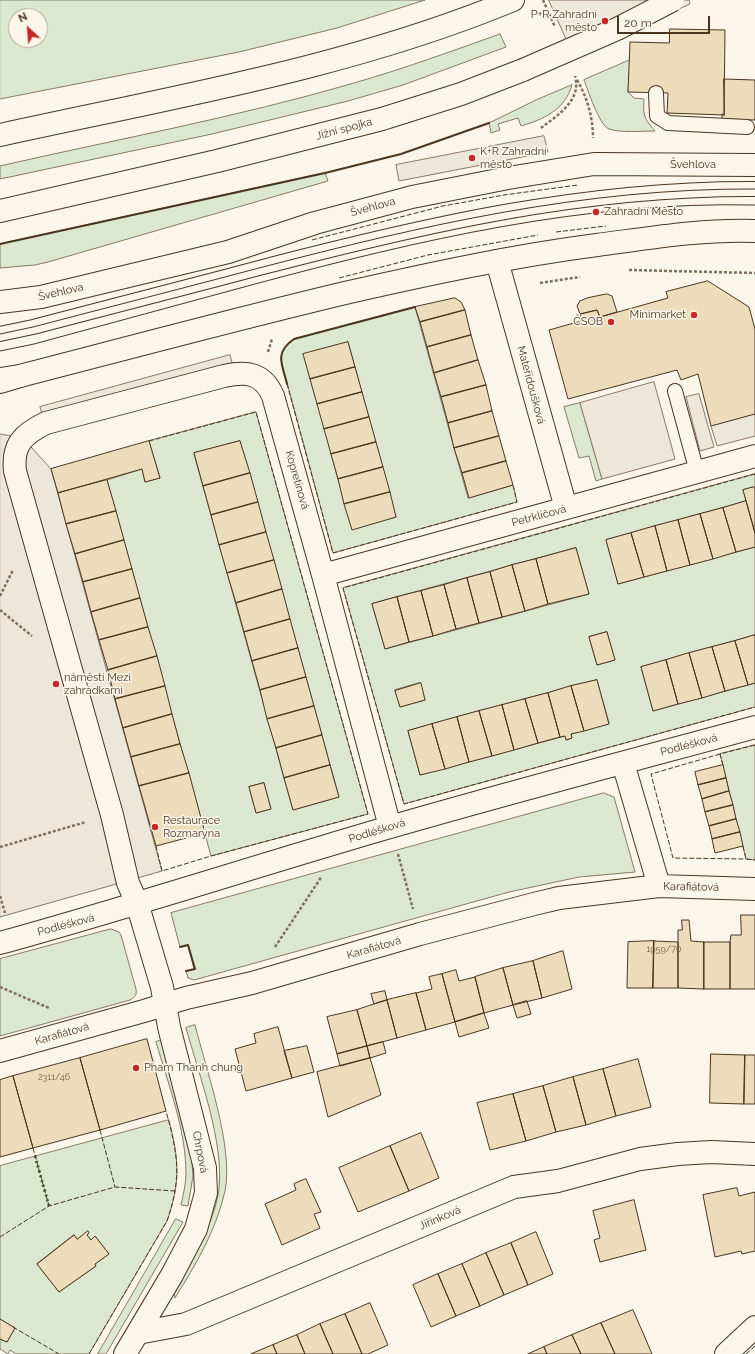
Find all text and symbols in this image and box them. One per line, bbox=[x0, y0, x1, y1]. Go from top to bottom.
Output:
north arrow bbox=[8, 8, 48, 48]
place label: P+R Zahradní město bbox=[531, 8, 597, 34]
scale bar bbox=[619, 8, 712, 34]
text: N bbox=[16, 10, 30, 25]
marker: P+R Zahradní město bbox=[600, 16, 610, 26]
text: 20 m bbox=[624, 16, 652, 30]
street label: Jižní spojka bbox=[314, 115, 374, 143]
place label: K+R Zahradní město bbox=[480, 145, 546, 171]
marker: K+R Zahradní město bbox=[467, 153, 477, 163]
street label: Švehlova bbox=[670, 158, 716, 172]
street label: Švehlova bbox=[349, 195, 397, 219]
place label: Zahradní Město bbox=[604, 205, 683, 219]
marker: Zahradní Město bbox=[591, 207, 601, 217]
street label: Švehlova bbox=[37, 280, 85, 304]
place label: Minimarket bbox=[630, 308, 686, 322]
marker: Minimarket bbox=[689, 310, 699, 320]
place label: ČSOB bbox=[573, 315, 603, 329]
marker: ČSOB bbox=[606, 317, 616, 327]
street label: Mateřídoušková bbox=[514, 344, 548, 426]
street label: Kopretinová bbox=[282, 449, 312, 511]
street label: Petrklíčová bbox=[510, 502, 568, 530]
place label: náměstí Mezi zahrádkami bbox=[64, 671, 131, 697]
marker: náměstí Mezi zahrádkami bbox=[51, 679, 61, 689]
street label: Podléšková bbox=[659, 731, 719, 759]
place label: Restaurace Rozmarýna bbox=[163, 814, 220, 840]
street label: Podléšková bbox=[347, 816, 407, 846]
marker: Restaurace Rozmarýna bbox=[150, 822, 160, 832]
street label: Karafiátová bbox=[663, 880, 719, 894]
street label: Podléšková bbox=[36, 911, 96, 939]
street label: Karafiátová bbox=[345, 934, 403, 962]
house number: 1959/70 bbox=[646, 944, 682, 954]
street label: Karafiátová bbox=[33, 1020, 91, 1048]
place label: Pham Thanh chung bbox=[144, 1061, 243, 1075]
marker: Pham Thanh chung bbox=[131, 1063, 141, 1073]
house number: 2311/46 bbox=[38, 1072, 70, 1082]
street label: Chrpová bbox=[189, 1130, 211, 1174]
street label: Jiřinková bbox=[417, 1203, 463, 1233]

